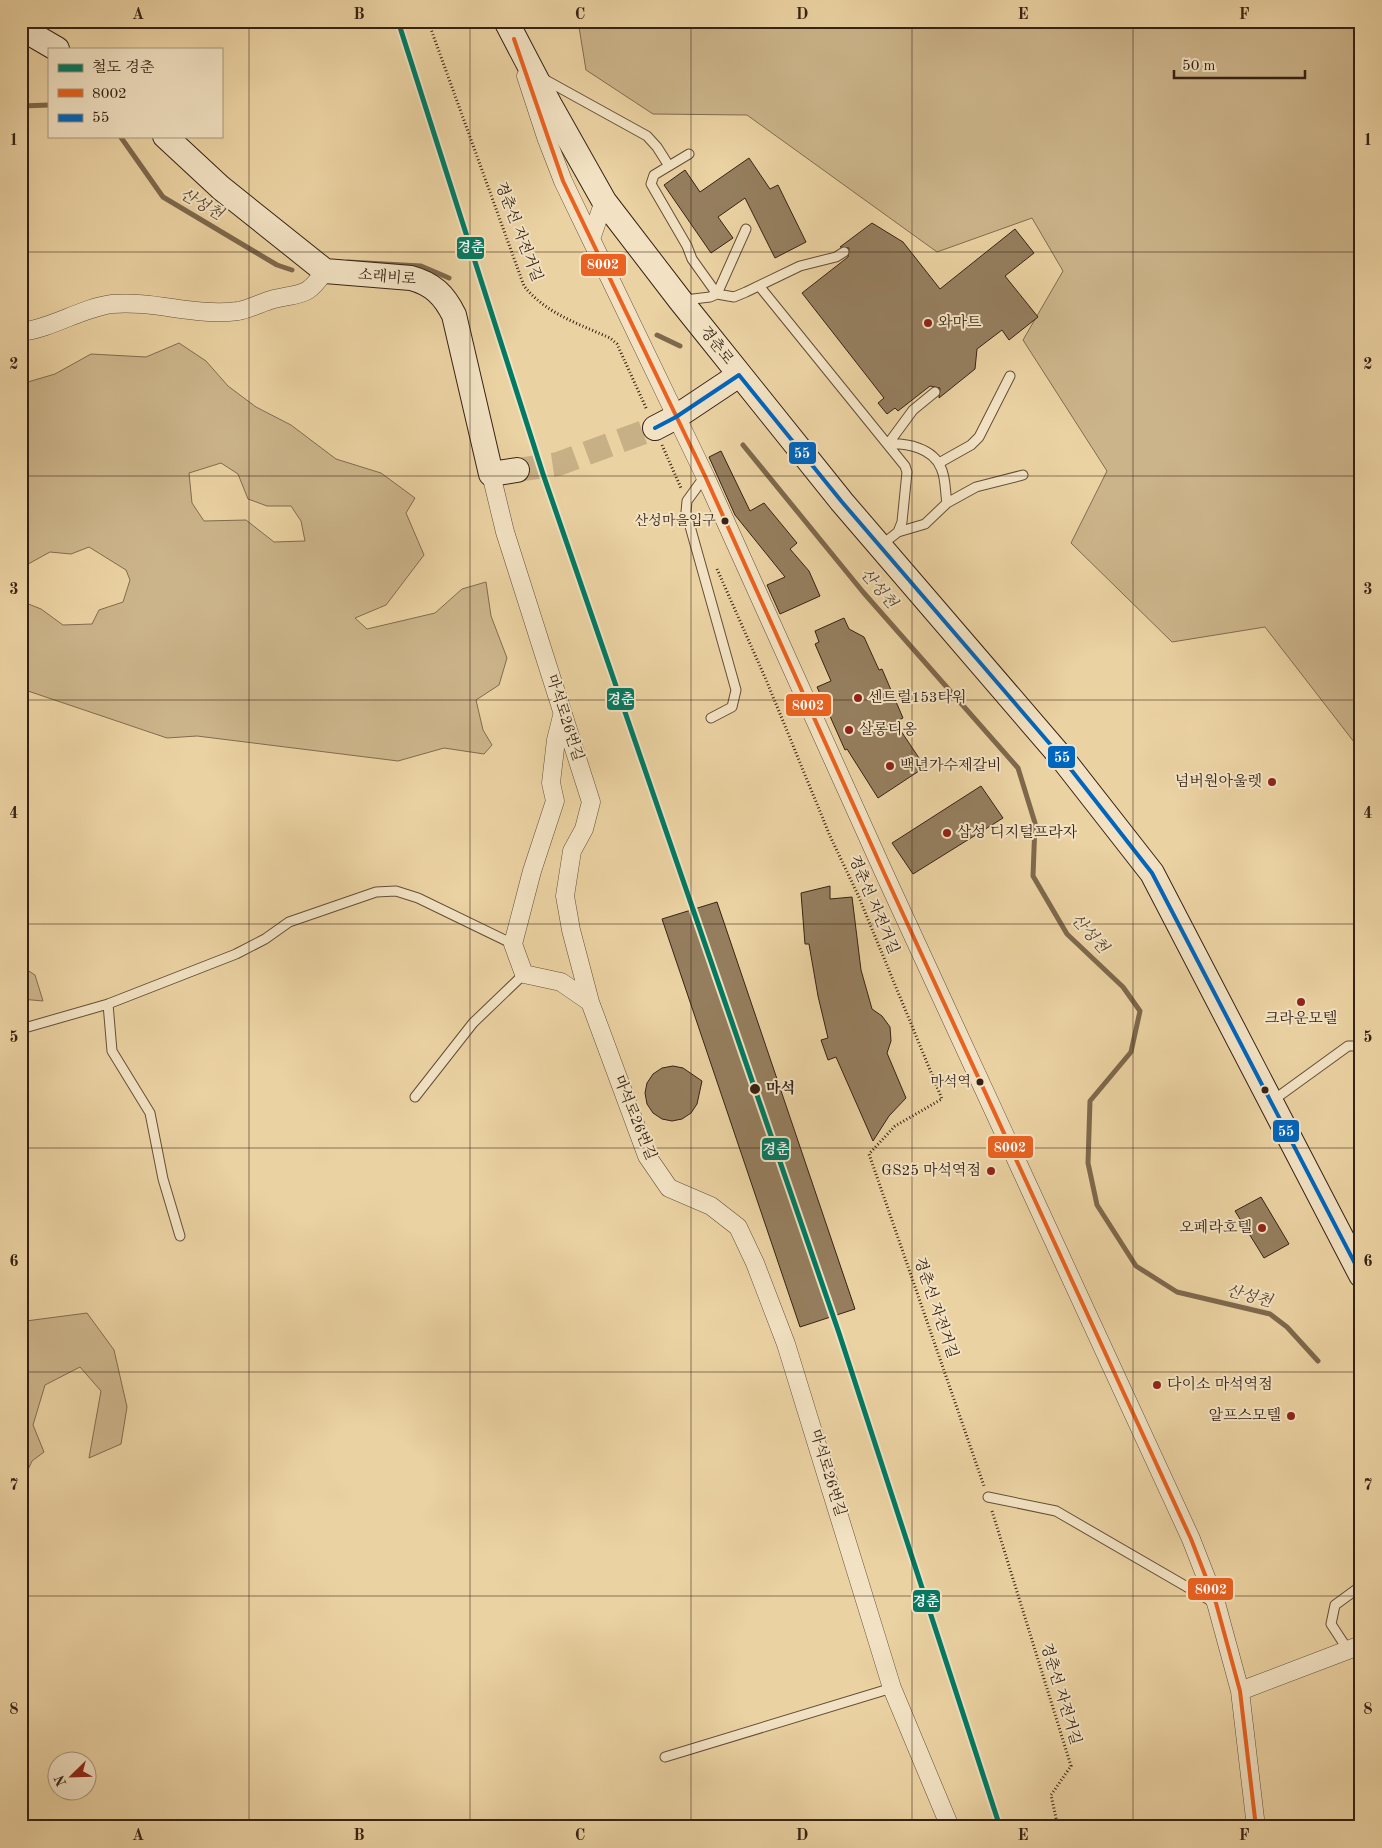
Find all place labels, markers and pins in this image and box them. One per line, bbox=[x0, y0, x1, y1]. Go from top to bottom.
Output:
place label: 와마트 bbox=[938, 314, 982, 331]
marker: 와마트 bbox=[922, 317, 934, 329]
place label: 산성마을입구 bbox=[635, 513, 716, 528]
marker: 산성마을입구 bbox=[720, 516, 730, 526]
place label: 센트럴153타워 bbox=[868, 689, 967, 706]
marker: 센트럴153타워 bbox=[852, 692, 864, 704]
place label: 살롱디옹 bbox=[859, 721, 917, 738]
marker: 살롱디옹 bbox=[843, 724, 855, 736]
place label: 백년가수제갈비 bbox=[900, 756, 1001, 774]
marker: 백년가수제갈비 bbox=[884, 760, 896, 772]
place label: 넘버원아울렛 bbox=[1175, 773, 1262, 790]
marker: 넘버원아울렛 bbox=[1266, 776, 1278, 788]
place label: 삼성 디지털프라자 bbox=[957, 824, 1078, 841]
marker: 삼성 디지털프라자 bbox=[941, 827, 953, 839]
marker: 크라운모텔 bbox=[1295, 996, 1307, 1008]
place label: 크라운모텔 bbox=[1265, 1010, 1337, 1027]
place label: 마석역 bbox=[930, 1074, 971, 1089]
marker: 마석역 bbox=[975, 1077, 985, 1087]
place label: 마석 bbox=[766, 1079, 795, 1097]
marker: 마석 bbox=[748, 1082, 762, 1096]
unlabelled marker bbox=[1260, 1085, 1270, 1095]
place label: GS25 마석역점 bbox=[881, 1162, 981, 1179]
marker: GS25 마석역점 bbox=[985, 1165, 997, 1177]
place label: 오페라호텔 bbox=[1180, 1219, 1252, 1236]
marker: 오페라호텔 bbox=[1256, 1222, 1268, 1234]
place label: 다이소 마석역점 bbox=[1167, 1376, 1273, 1393]
marker: 다이소 마석역점 bbox=[1151, 1379, 1163, 1391]
place label: 알프스모텔 bbox=[1209, 1407, 1281, 1424]
marker: 알프스모텔 bbox=[1285, 1410, 1297, 1422]

